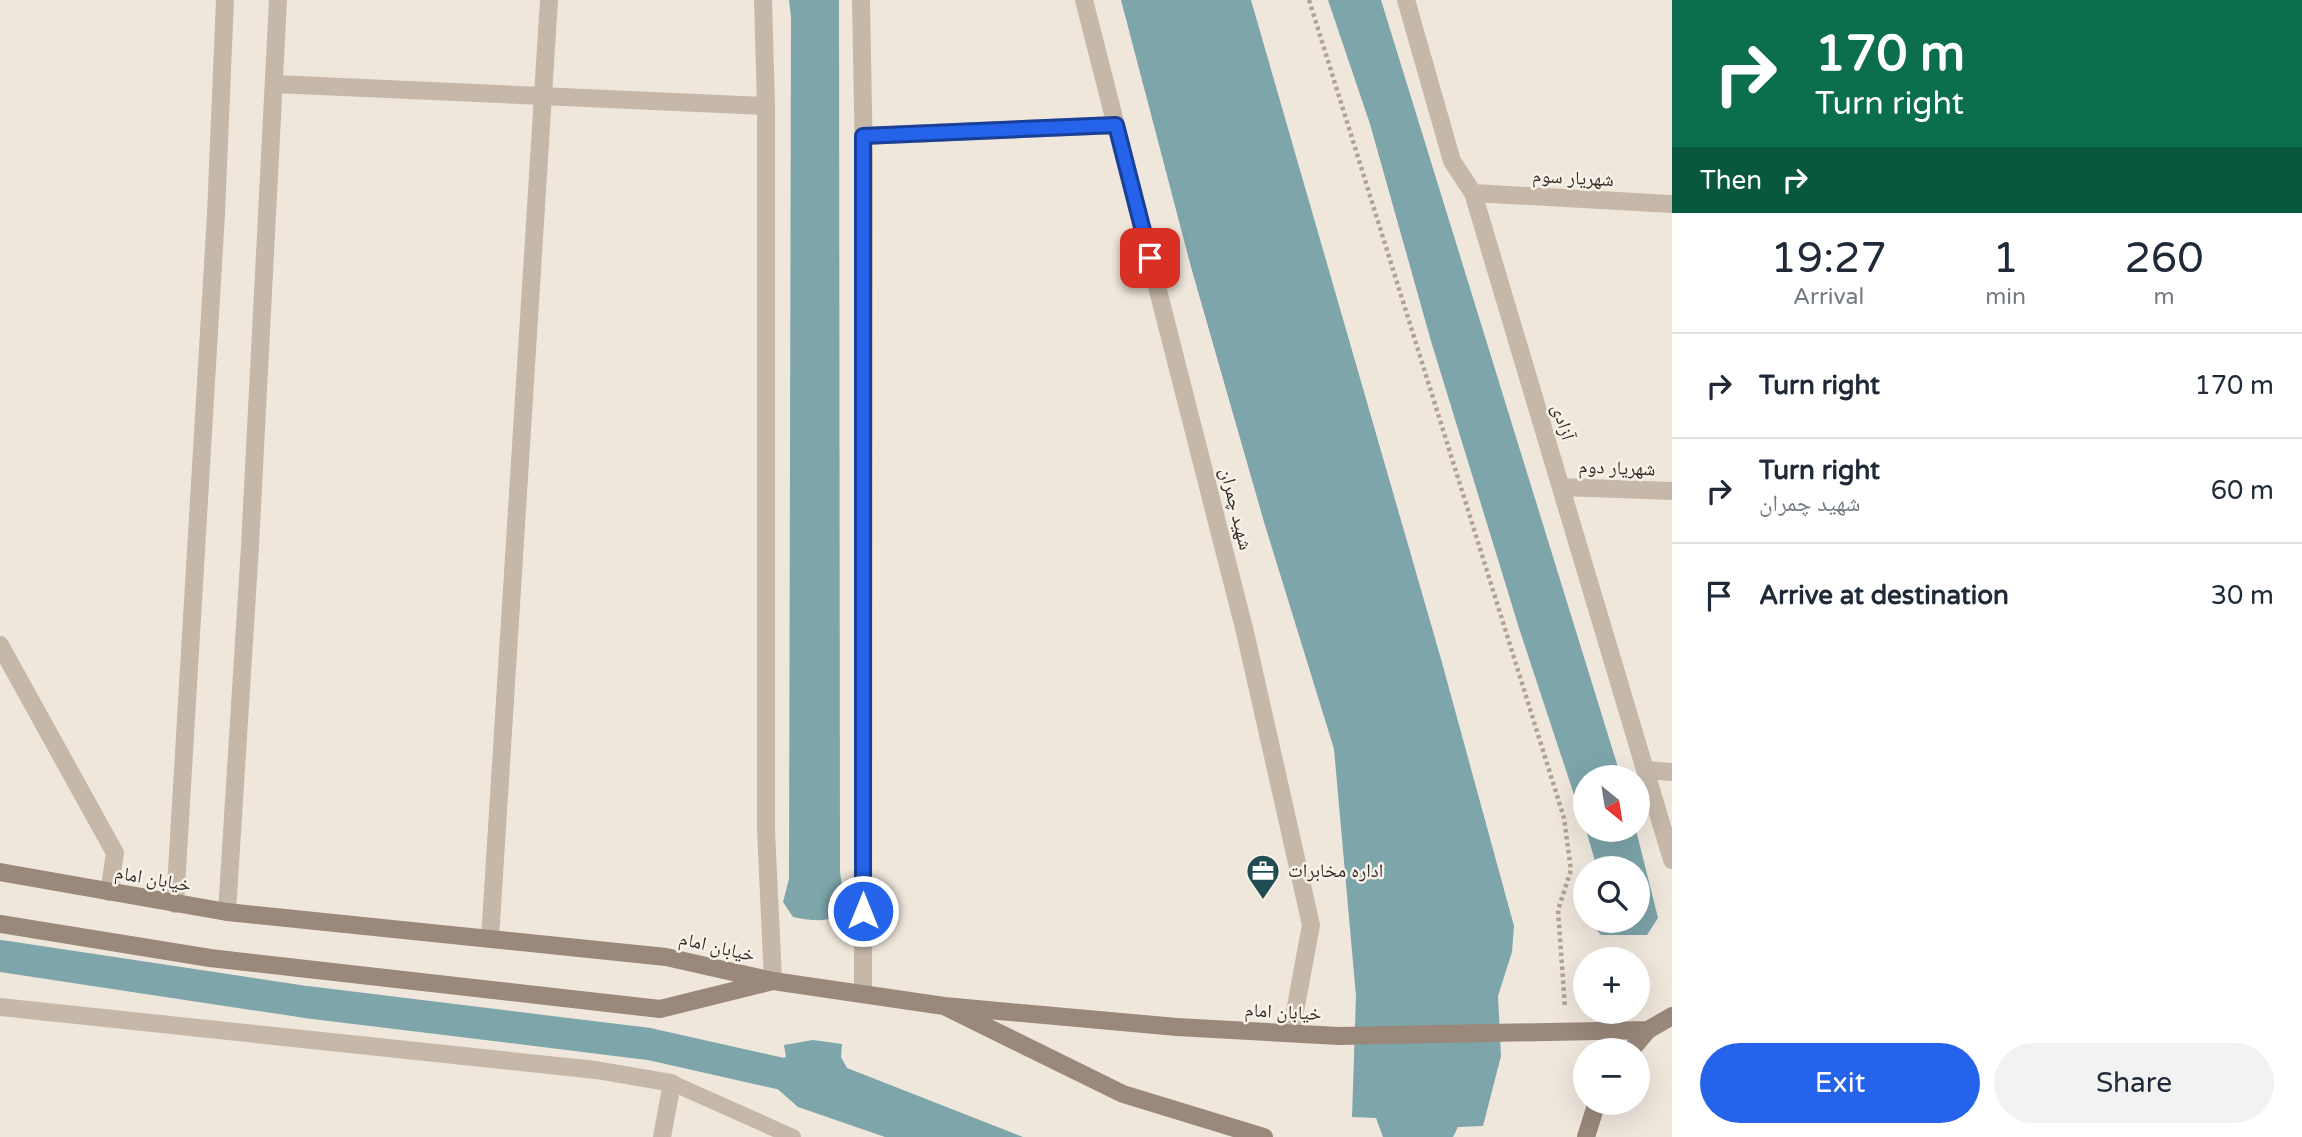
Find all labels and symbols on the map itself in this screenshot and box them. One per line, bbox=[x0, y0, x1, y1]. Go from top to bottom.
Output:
street label: شهریار سوم bbox=[1532, 165, 1614, 193]
pin bbox=[1120, 228, 1180, 288]
street label: آزادی bbox=[1547, 402, 1579, 444]
street label: شهریار دوم bbox=[1578, 456, 1656, 482]
street label: شهید چمران bbox=[1215, 466, 1257, 552]
north arrow bbox=[1573, 765, 1650, 842]
office icon: اداره مخابرات bbox=[1244, 852, 1282, 901]
place label: اداره مخابرات bbox=[1288, 860, 1383, 882]
street label: خیابان امام bbox=[113, 861, 193, 898]
position arrow bbox=[826, 874, 900, 948]
street label: خیابان امام bbox=[677, 928, 757, 968]
street label: خیابان امام bbox=[1244, 999, 1322, 1027]

